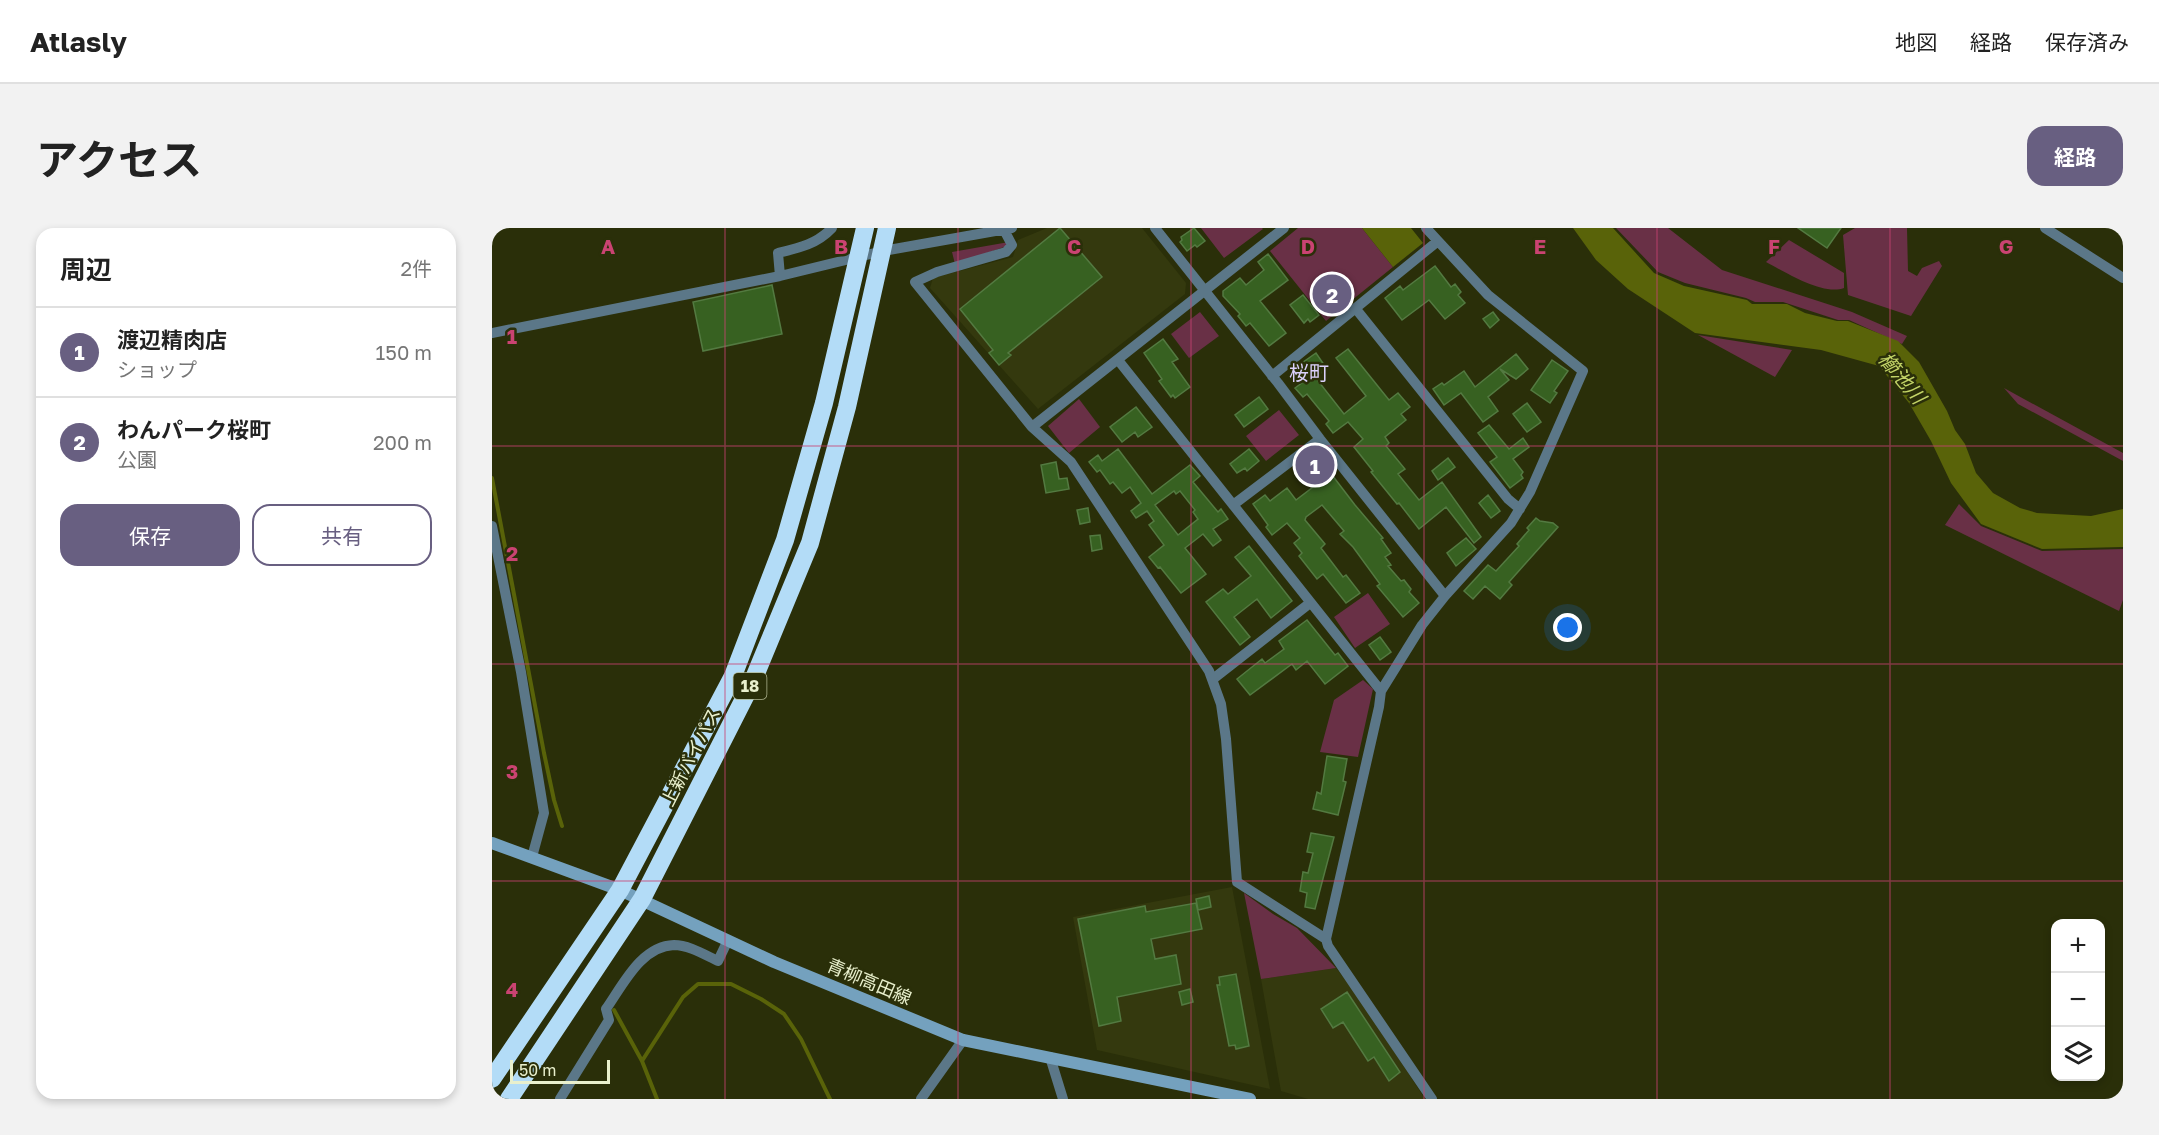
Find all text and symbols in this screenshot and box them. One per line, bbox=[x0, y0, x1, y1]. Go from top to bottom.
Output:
text: Atlasly bbox=[30, 25, 127, 58]
text: 地図 bbox=[1895, 29, 1937, 55]
text: 経路 bbox=[1970, 29, 2012, 55]
text: 保存済み bbox=[2045, 29, 2129, 55]
button: 経路 bbox=[2027, 126, 2123, 186]
text: アクセス bbox=[36, 134, 202, 184]
text: A bbox=[601, 234, 615, 258]
text: B bbox=[834, 234, 848, 258]
text: C bbox=[1067, 234, 1081, 258]
text: D bbox=[1301, 234, 1315, 258]
text: E bbox=[1534, 234, 1546, 258]
text: F bbox=[1768, 234, 1780, 258]
text: G bbox=[1999, 234, 2013, 258]
text: 周辺 bbox=[60, 254, 112, 285]
text: 2件 bbox=[400, 256, 432, 280]
pin: 2 bbox=[1312, 272, 1352, 316]
text: 1 bbox=[507, 324, 517, 348]
text: 渡辺精肉店 bbox=[117, 326, 227, 353]
text: 1 bbox=[74, 340, 85, 364]
text: 150 m bbox=[376, 340, 432, 364]
water label: 櫛池川 bbox=[1874, 347, 1933, 410]
text: ショップ bbox=[117, 357, 197, 381]
district label: 桜町 bbox=[1289, 360, 1329, 384]
text: わんパーク桜町 bbox=[117, 416, 271, 443]
text: 2 bbox=[73, 430, 86, 454]
text: 200 m bbox=[373, 430, 432, 454]
pin: 1 bbox=[1296, 442, 1334, 488]
text: 公園 bbox=[117, 447, 157, 471]
button: 保存 bbox=[60, 504, 240, 566]
button: 共有 bbox=[252, 504, 432, 566]
text: 2 bbox=[506, 541, 518, 565]
your location bbox=[1553, 613, 1582, 642]
road number: 18 bbox=[734, 673, 766, 699]
street label: 上新バイパス bbox=[656, 704, 724, 809]
text: 3 bbox=[506, 759, 518, 783]
map controls bbox=[2051, 919, 2105, 1081]
button: + bbox=[2051, 919, 2105, 973]
street label: 青柳高田線 bbox=[824, 953, 915, 1009]
button: − bbox=[2051, 973, 2105, 1027]
text: 4 bbox=[506, 977, 518, 1001]
button: layers bbox=[2051, 1027, 2105, 1081]
scale bar bbox=[510, 1057, 610, 1084]
text: 50 m bbox=[519, 1060, 556, 1080]

